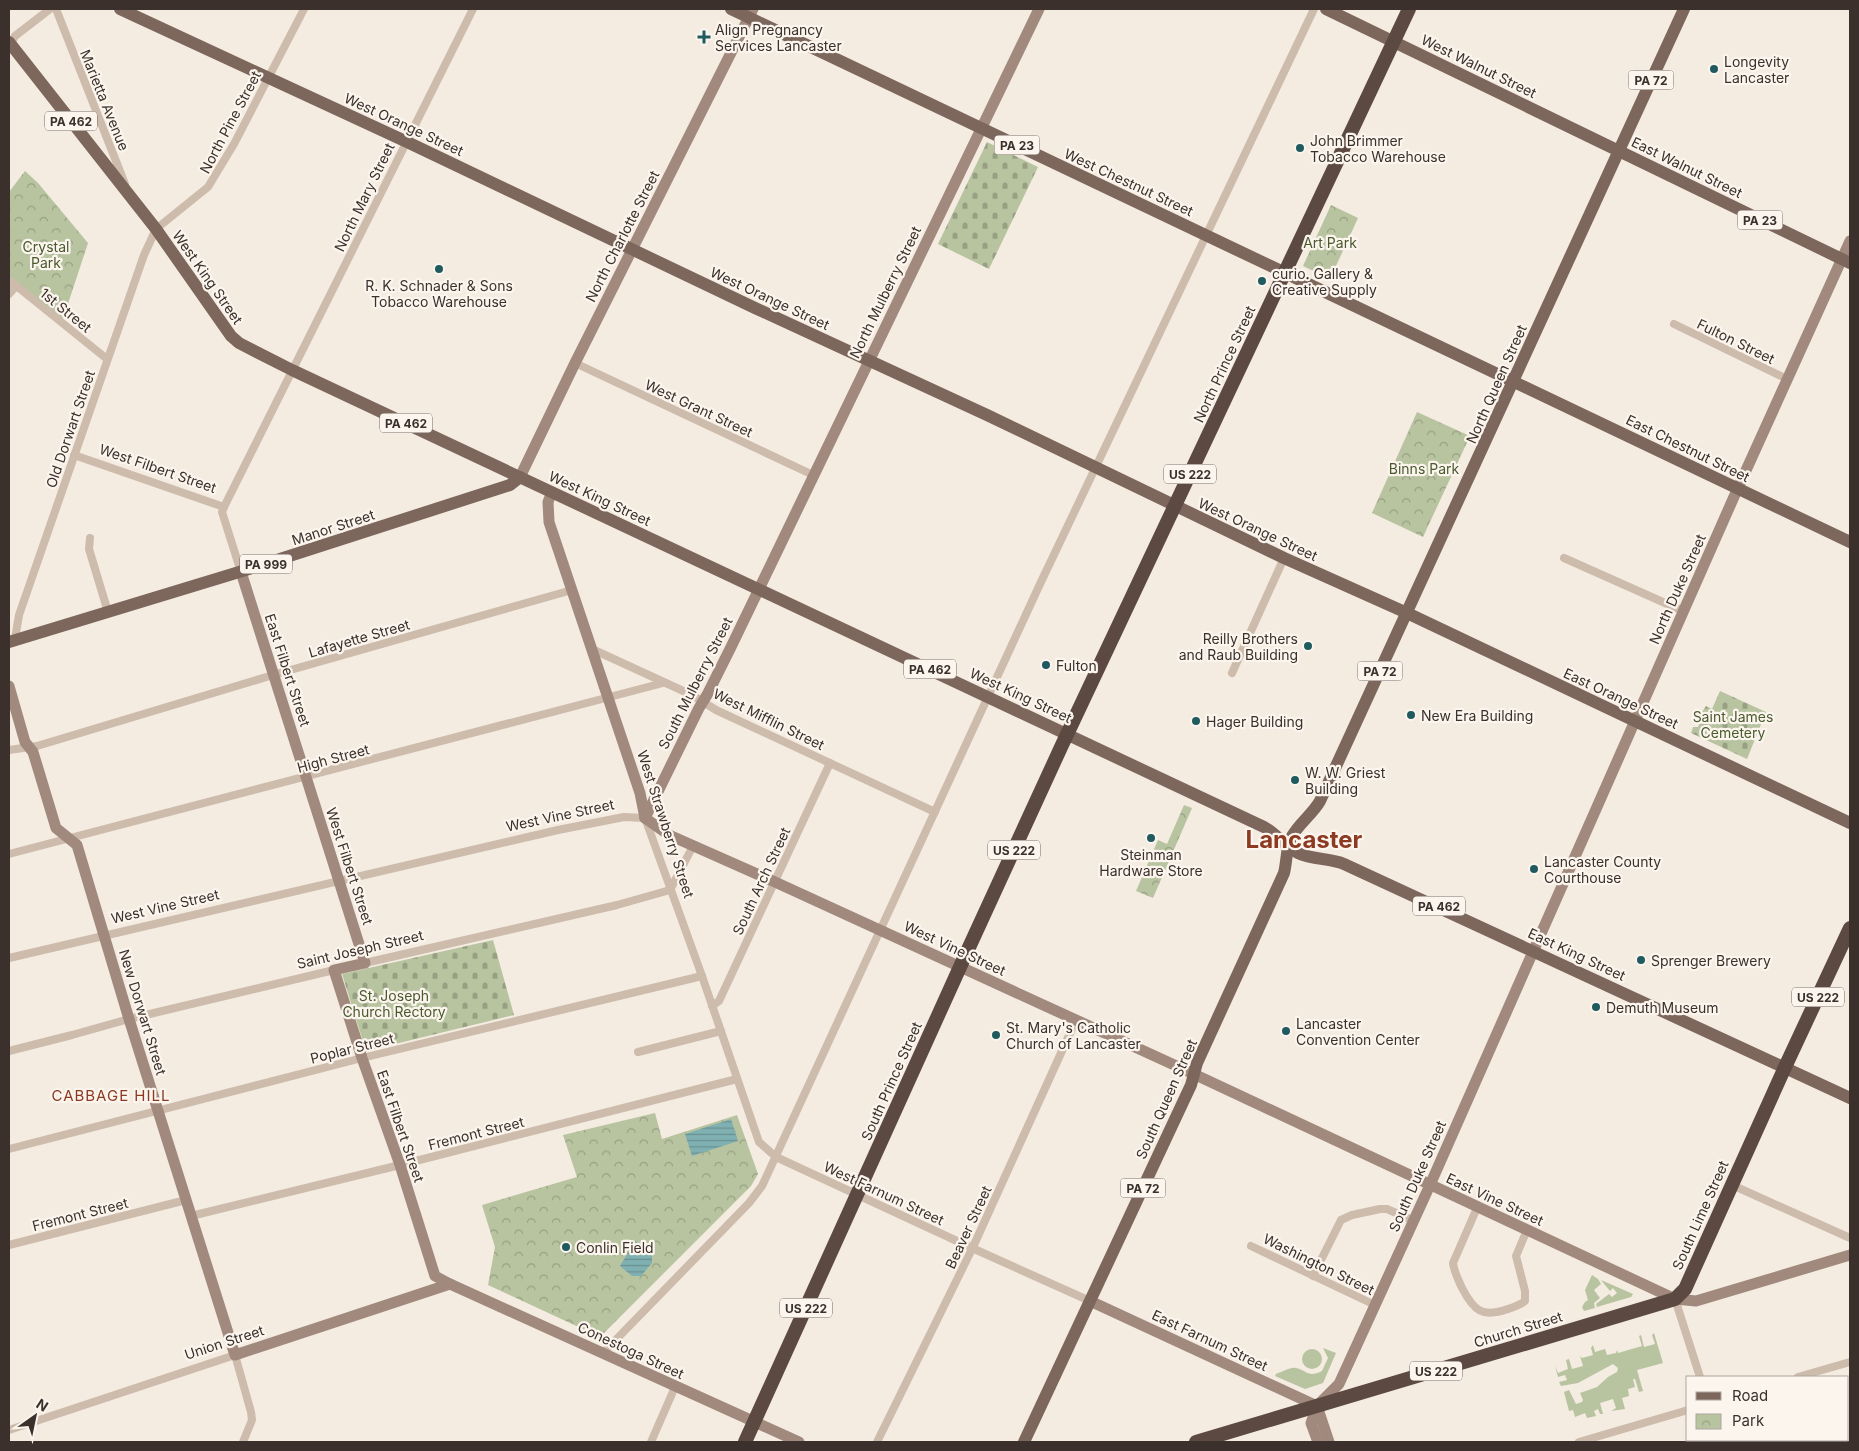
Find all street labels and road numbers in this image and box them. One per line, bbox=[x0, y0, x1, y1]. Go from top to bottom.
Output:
street label: West Walnut Street bbox=[1419, 31, 1540, 101]
street label: Marietta Avenue bbox=[77, 47, 133, 153]
street label: North Pine Street bbox=[196, 68, 264, 176]
road number: PA 72 bbox=[1628, 70, 1674, 90]
street label: West Orange Street bbox=[342, 89, 467, 159]
road number: PA 462 bbox=[45, 112, 97, 130]
street label: East Walnut Street bbox=[1629, 133, 1746, 201]
road number: PA 23 bbox=[994, 136, 1040, 154]
street label: North Mary Street bbox=[330, 140, 398, 254]
street label: West Chestnut Street bbox=[1062, 145, 1197, 220]
street label: North Charlotte Street bbox=[581, 167, 663, 305]
road number: PA 23 bbox=[1738, 210, 1782, 230]
street label: North Mulberry Street bbox=[846, 223, 925, 361]
street label: West King Street bbox=[169, 227, 247, 327]
street label: West Orange Street bbox=[708, 263, 833, 333]
street label: 1st Street bbox=[37, 284, 95, 336]
street label: North Prince Street bbox=[1189, 303, 1259, 425]
street label: Fulton Street bbox=[1694, 315, 1778, 367]
street label: North Queen Street bbox=[1462, 322, 1530, 446]
street label: Old Dorwart Street bbox=[42, 368, 98, 490]
street label: West Grant Street bbox=[642, 376, 756, 441]
street label: East Chestnut Street bbox=[1623, 411, 1753, 485]
road number: PA 462 bbox=[380, 413, 432, 432]
street label: West Filbert Street bbox=[97, 440, 219, 496]
road number: US 222 bbox=[1164, 464, 1216, 484]
street label: West King Street bbox=[546, 467, 654, 529]
street label: West Orange Street bbox=[1196, 494, 1321, 564]
street label: Manor Street bbox=[290, 506, 377, 548]
street label: North Duke Street bbox=[1645, 531, 1709, 647]
road number: PA 999 bbox=[240, 554, 292, 574]
street label: East Filbert Street bbox=[262, 612, 314, 729]
street label: South Mulberry Street bbox=[654, 614, 736, 752]
street label: Lafayette Street bbox=[306, 615, 412, 661]
road number: PA 462 bbox=[904, 660, 956, 679]
road number: PA 72 bbox=[1358, 661, 1402, 680]
street label: West King Street bbox=[967, 664, 1075, 726]
street label: East Orange Street bbox=[1561, 664, 1681, 732]
street label: West Mifflin Street bbox=[711, 685, 828, 753]
street label: High Street bbox=[295, 740, 371, 776]
street label: West Strawberry Street bbox=[634, 748, 698, 900]
street label: West Vine Street bbox=[504, 795, 616, 835]
street label: West Filbert Street bbox=[323, 805, 377, 927]
street label: South Arch Street bbox=[729, 824, 794, 938]
road number: US 222 bbox=[988, 840, 1040, 860]
street label: West Vine Street bbox=[109, 885, 221, 927]
road number: PA 462 bbox=[1413, 896, 1465, 916]
street label: West Vine Street bbox=[902, 917, 1009, 979]
street label: East King Street bbox=[1526, 924, 1629, 984]
street label: Saint Joseph Street bbox=[295, 926, 425, 972]
street label: New Dorwart Street bbox=[116, 947, 170, 1077]
road number: US 222 bbox=[1792, 988, 1844, 1006]
street label: South Prince Street bbox=[857, 1019, 925, 1143]
street label: Poplar Street bbox=[308, 1029, 396, 1067]
street label: South Queen Street bbox=[1132, 1036, 1200, 1162]
street label: East Filbert Street bbox=[374, 1068, 428, 1185]
street label: Fremont Street bbox=[426, 1113, 526, 1153]
street label: South Duke Street bbox=[1385, 1117, 1449, 1234]
street label: South Lime Street bbox=[1668, 1157, 1732, 1272]
street label: West Farnum Street bbox=[821, 1158, 947, 1228]
street label: East Vine Street bbox=[1444, 1169, 1547, 1229]
road number: PA 72 bbox=[1120, 1178, 1166, 1198]
street label: Beaver Street bbox=[941, 1182, 995, 1271]
street label: Fremont Street bbox=[30, 1194, 130, 1234]
street label: Washington Street bbox=[1261, 1230, 1378, 1298]
road number: US 222 bbox=[780, 1299, 832, 1318]
street label: East Farnum Street bbox=[1149, 1306, 1271, 1374]
street label: Church Street bbox=[1472, 1307, 1565, 1351]
street label: Conestoga Street bbox=[575, 1318, 687, 1382]
street label: Union Street bbox=[182, 1321, 266, 1363]
road number: US 222 bbox=[1410, 1362, 1462, 1380]

